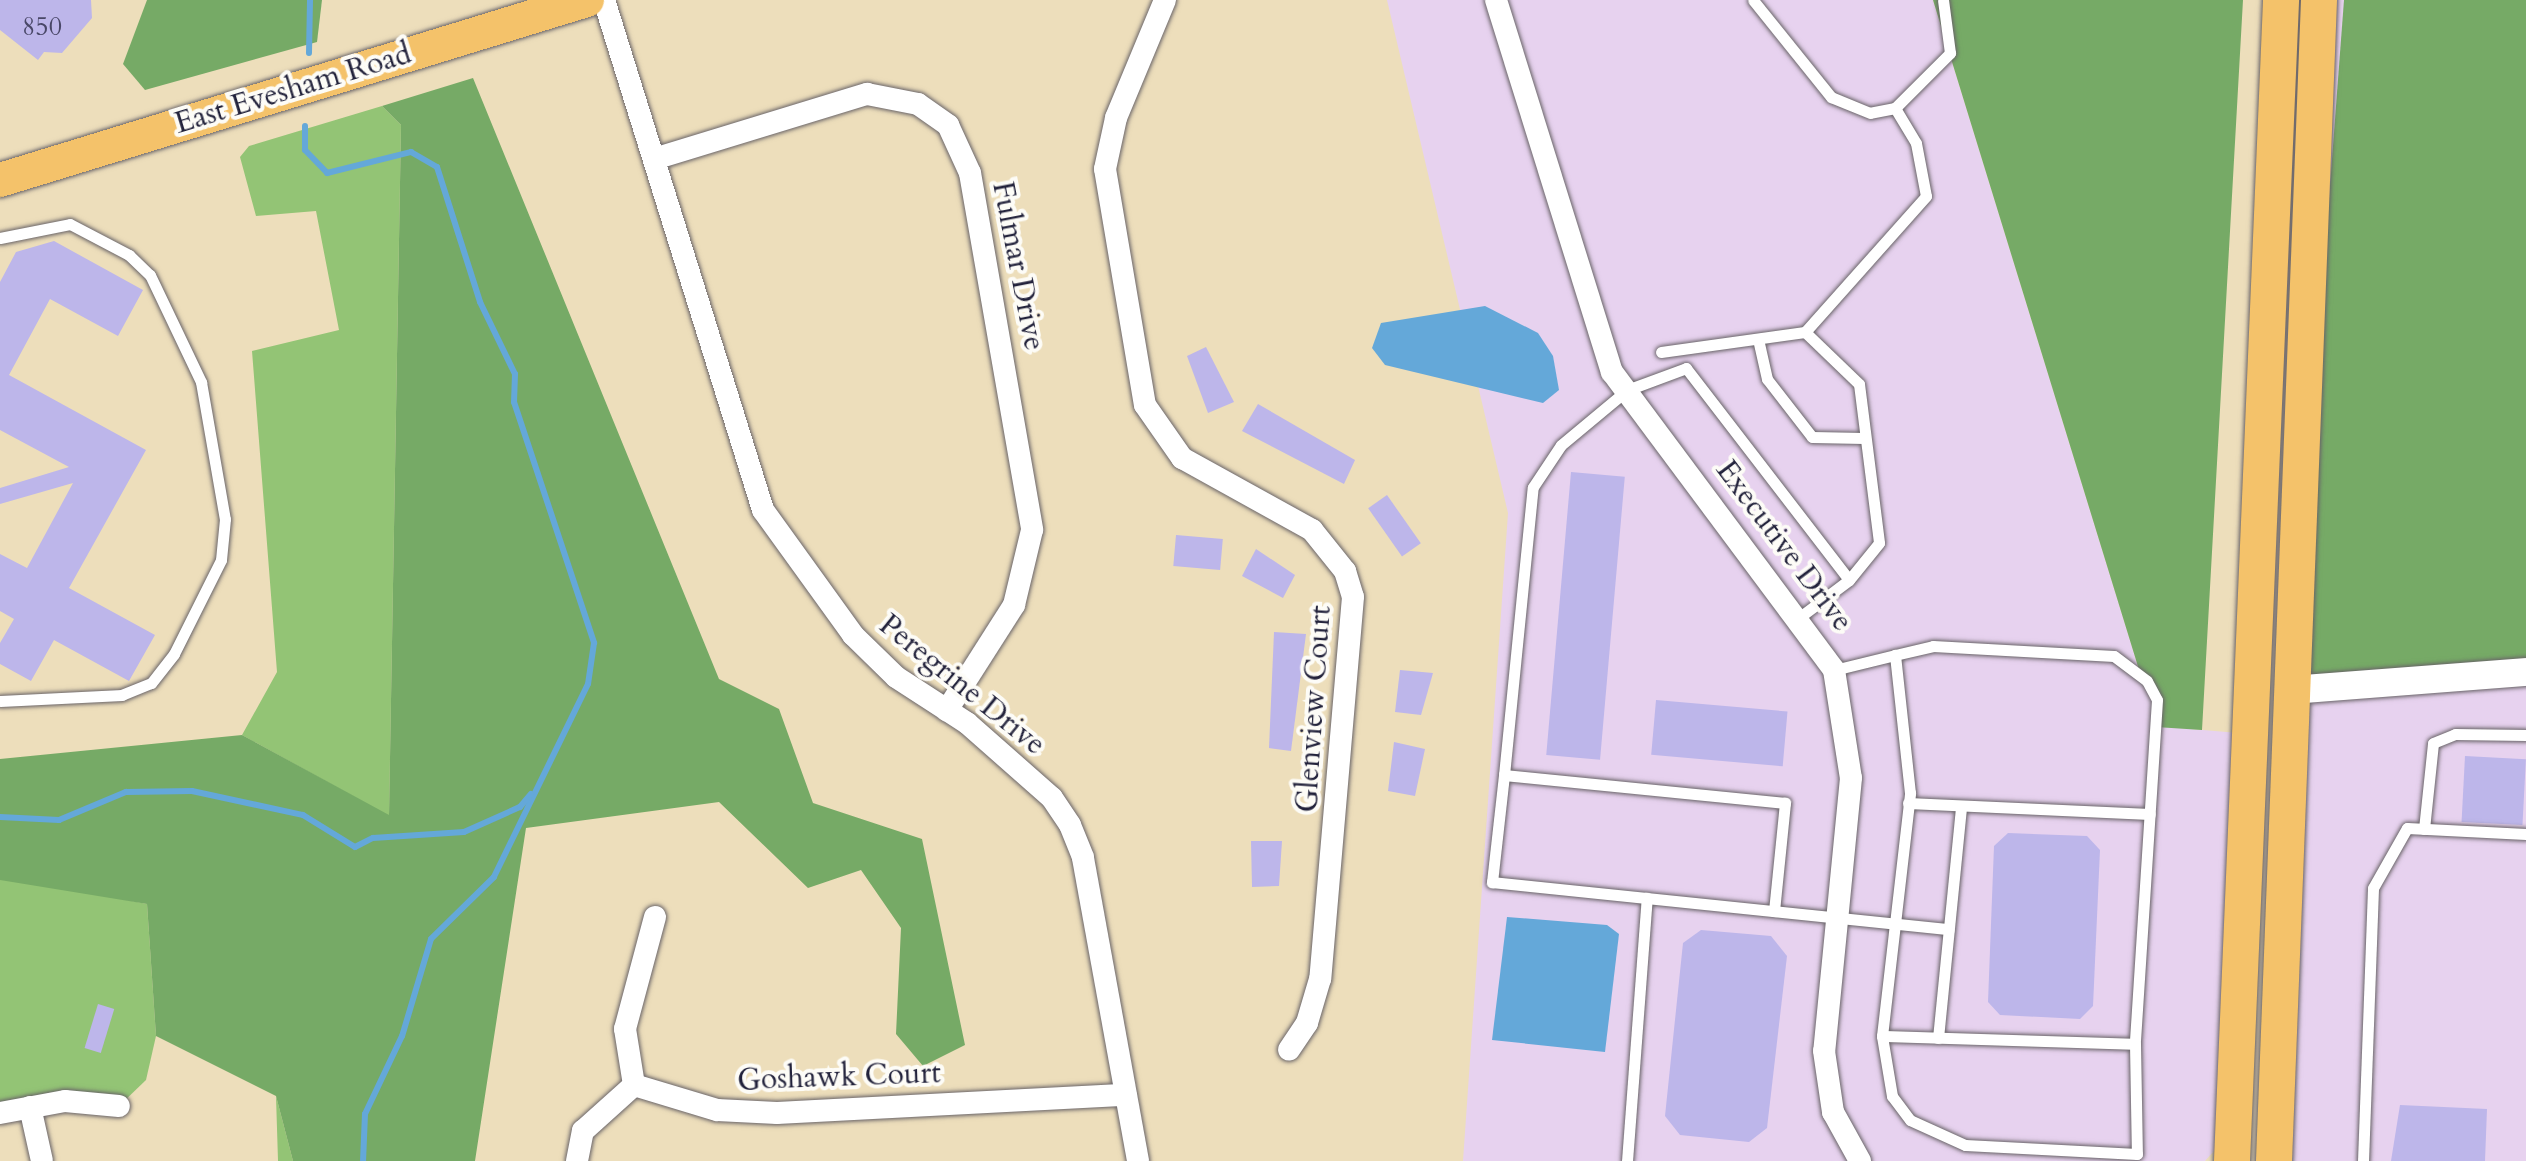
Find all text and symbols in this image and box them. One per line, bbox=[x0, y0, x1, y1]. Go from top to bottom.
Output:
house number: 850 bbox=[22, 11, 62, 43]
street label: East Evesham Road bbox=[171, 36, 415, 142]
street label: Fulmar Drive bbox=[984, 179, 1052, 353]
street label: Executive Drive bbox=[1708, 454, 1860, 638]
street label: Glenview Court bbox=[1289, 604, 1339, 814]
street label: Peregrine Drive bbox=[872, 607, 1052, 763]
street label: Goshawk Court bbox=[737, 1055, 941, 1099]

